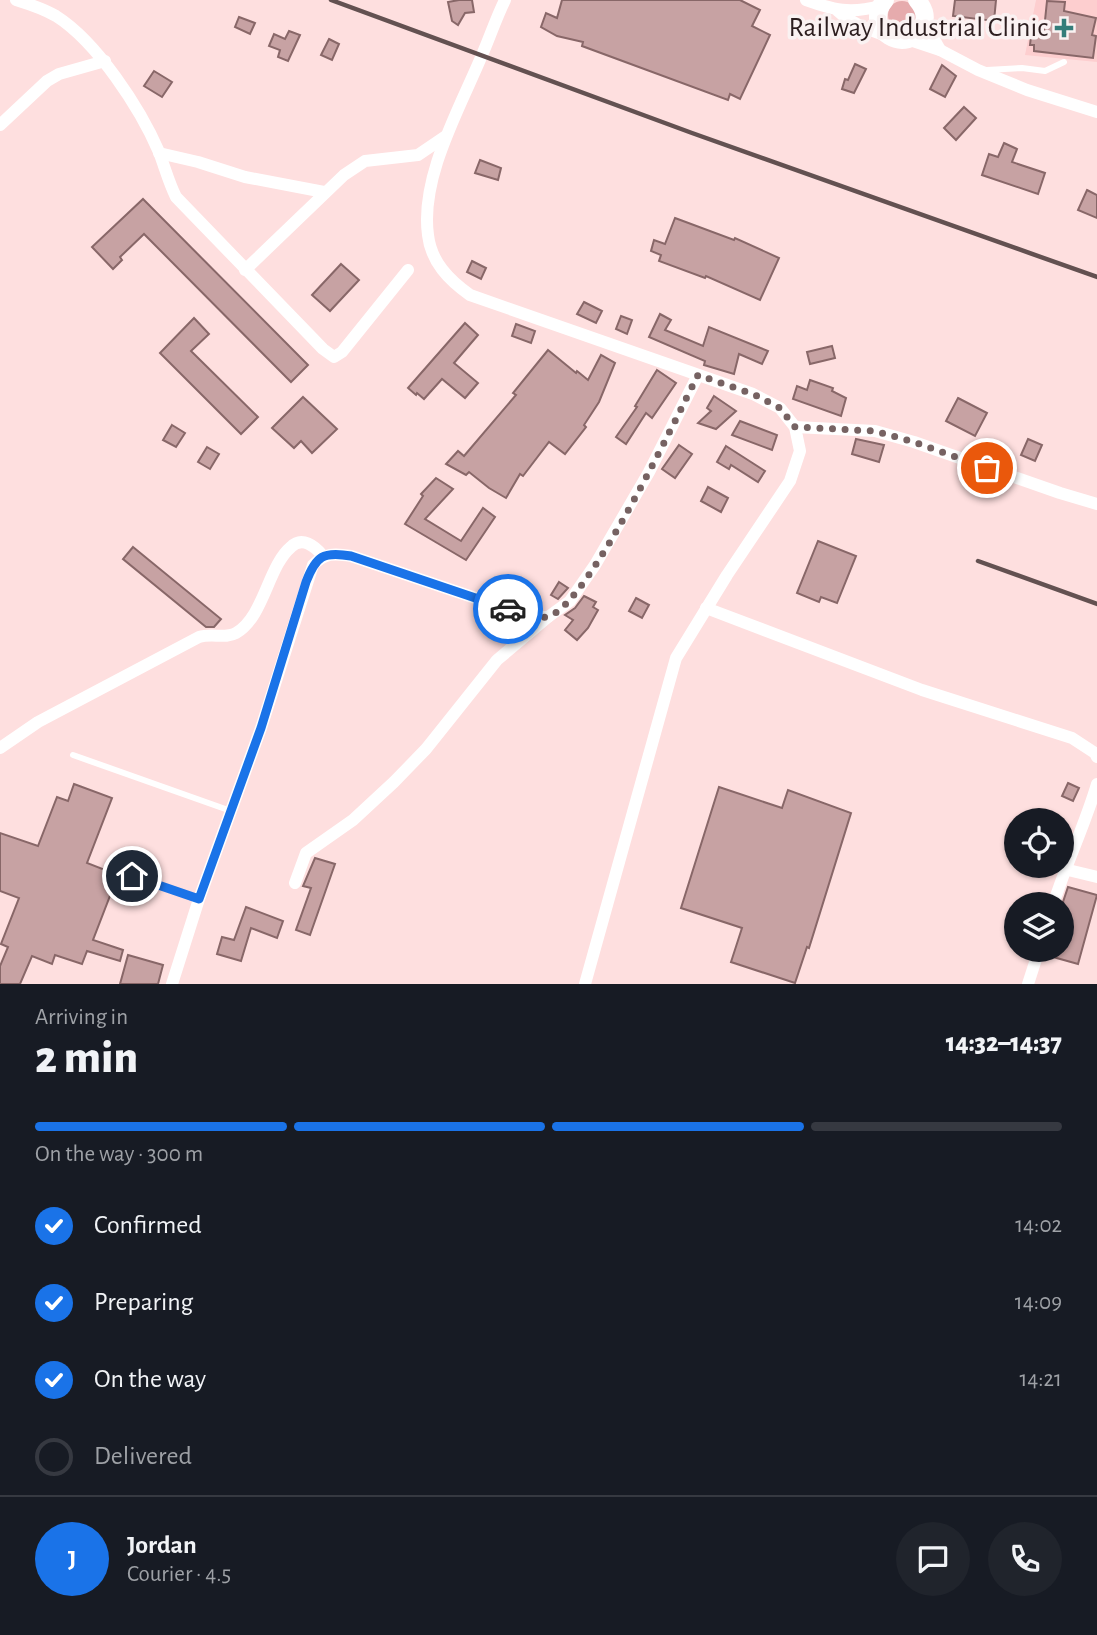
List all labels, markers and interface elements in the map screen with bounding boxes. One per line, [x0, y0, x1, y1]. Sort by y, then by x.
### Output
place label: Railway Industrial Clinic [789, 14, 1048, 42]
marker: Railway Industrial Clinic [1054, 18, 1074, 38]
pin [957, 438, 1017, 498]
icon: bag [968, 449, 1006, 487]
courier [473, 574, 543, 644]
icon: car [489, 590, 527, 628]
map controls [1004, 808, 1074, 962]
button: locate [1004, 808, 1074, 878]
pin [102, 846, 162, 906]
icon: home [113, 857, 151, 895]
button: layers [1004, 892, 1074, 962]
text: Arriving in [35, 1006, 128, 1029]
text: 14:32–14:37 [946, 1030, 1062, 1056]
text: 2 min [35, 1035, 138, 1081]
text: On the way · 300 m [35, 1143, 203, 1166]
icon: check [35, 1207, 73, 1245]
text: Confirmed [94, 1212, 202, 1238]
text: 14:02 [1015, 1214, 1062, 1237]
icon: check [35, 1284, 73, 1322]
text: Preparing [94, 1289, 193, 1315]
text: 14:09 [1015, 1291, 1062, 1314]
icon: check [35, 1361, 73, 1399]
text: On the way [94, 1366, 206, 1392]
text: 14:21 [1019, 1368, 1062, 1391]
text: Delivered [94, 1443, 192, 1469]
button: chat [896, 1522, 970, 1596]
button: phone [988, 1522, 1062, 1596]
text: Jordan [127, 1532, 197, 1558]
text: J [68, 1546, 76, 1572]
text: Courier · 4.5 [127, 1563, 231, 1586]

